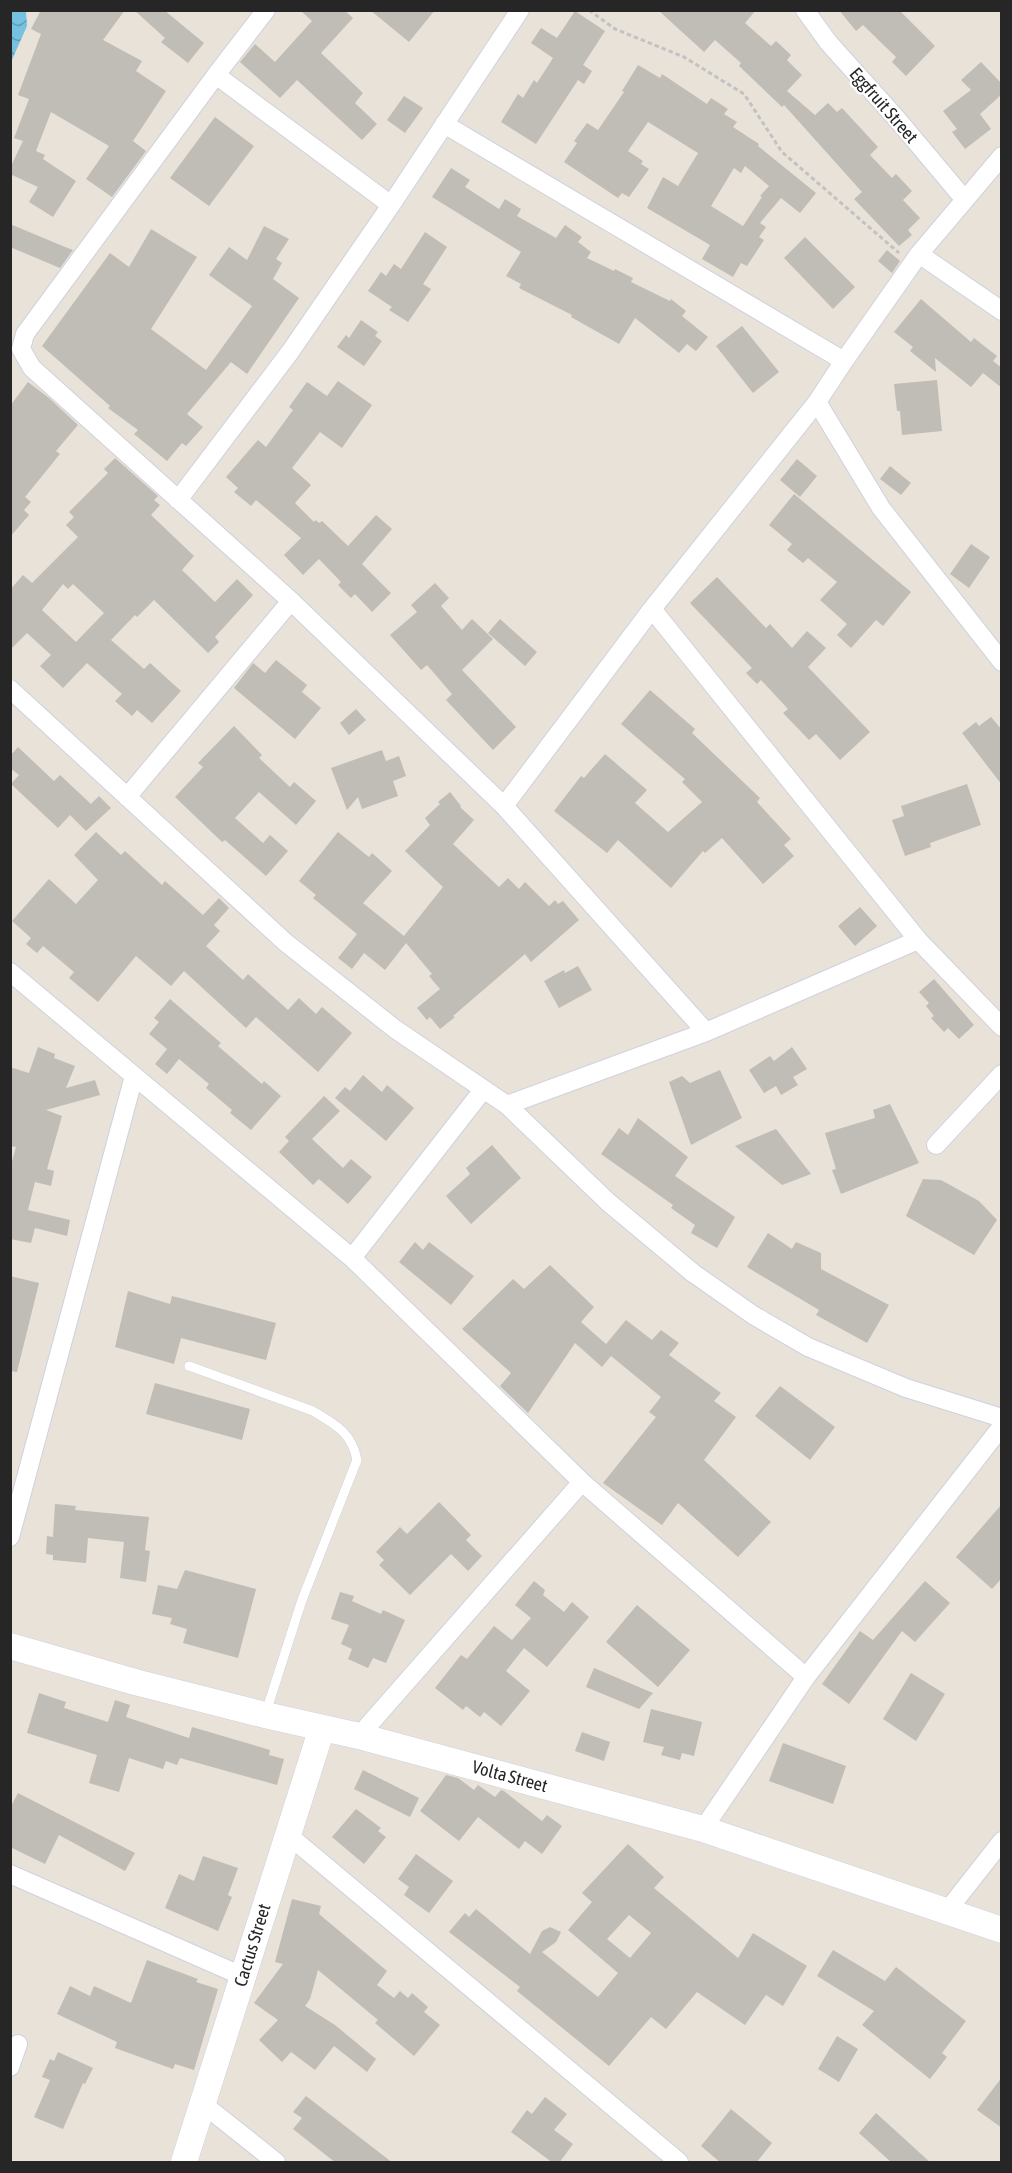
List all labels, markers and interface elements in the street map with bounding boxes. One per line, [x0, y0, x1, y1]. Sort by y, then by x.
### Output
street label: Eggfruit Street [846, 63, 922, 147]
street label: Volta Street [470, 1756, 550, 1796]
street label: Cactus Street [229, 1901, 275, 1989]

